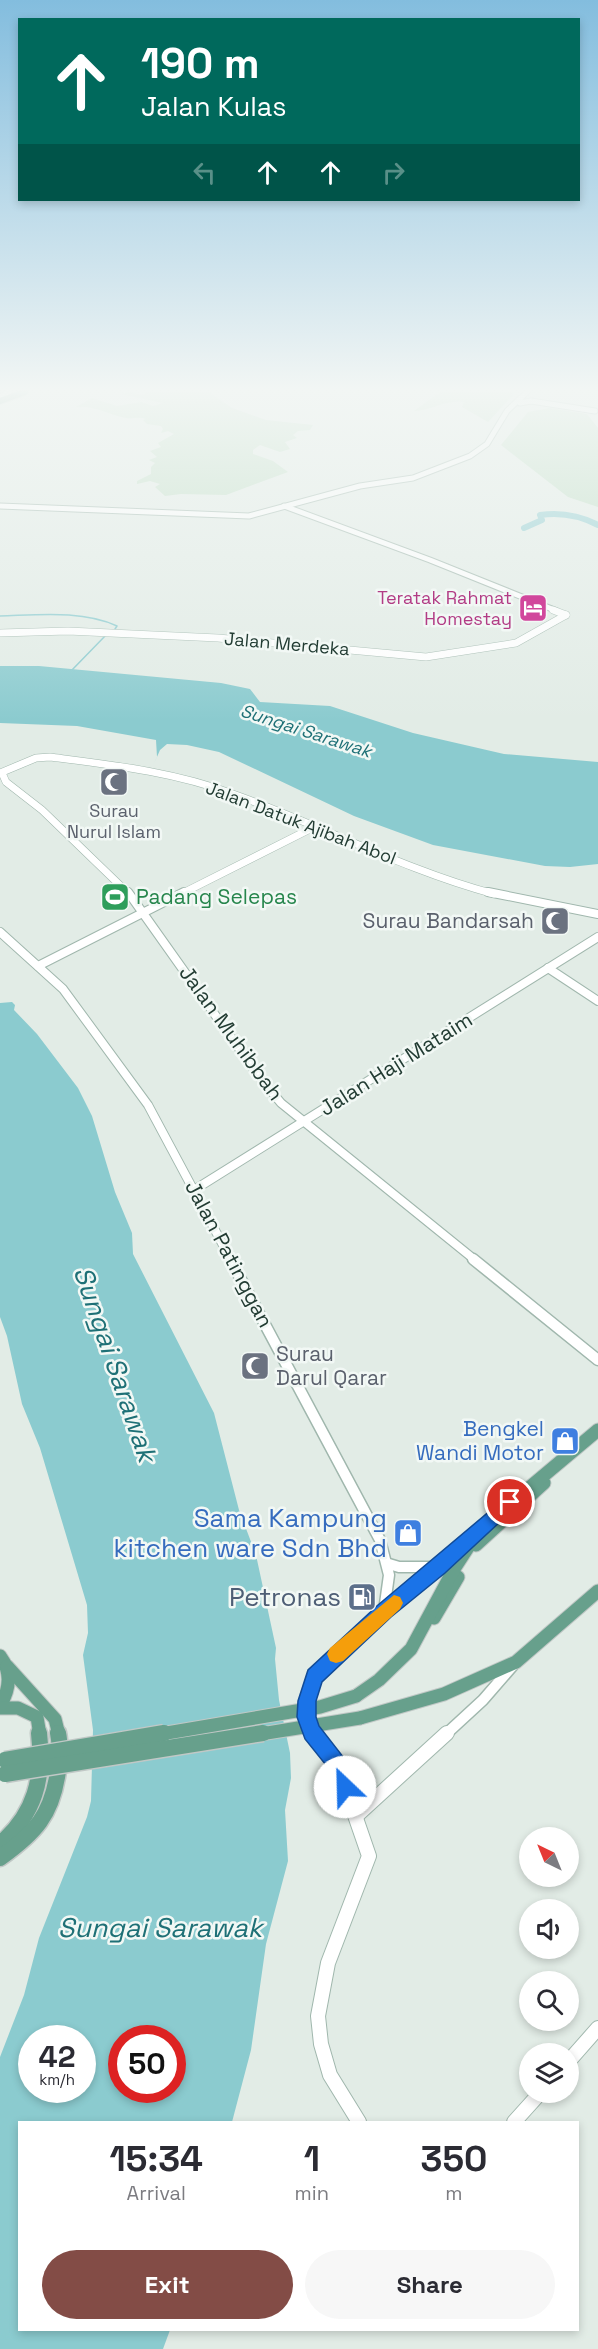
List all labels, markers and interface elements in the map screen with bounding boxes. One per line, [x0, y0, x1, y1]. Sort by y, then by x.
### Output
text: 190 m [141, 37, 260, 90]
icon: ahead [42, 42, 120, 120]
text: Jalan Kulas [141, 89, 287, 124]
icon: left [188, 156, 221, 189]
icon: ahead [251, 156, 284, 189]
icon: ahead [314, 156, 347, 189]
icon: right [377, 156, 410, 189]
place label: Teratak Rahmat Homestay [377, 586, 512, 630]
hotel icon: Teratak Rahmat Homestay [517, 592, 549, 624]
street label: Jalan Merdeka [223, 627, 351, 660]
water label: Sungai Sarawak [238, 699, 377, 763]
mosque icon: Surau Nurul Islam [98, 766, 130, 798]
street label: Jalan Datuk Ajibah Abol [203, 776, 400, 869]
place label: Surau Nurul Islam [67, 799, 161, 843]
sports icon: Padang Selepas [99, 881, 131, 913]
place label: Padang Selepas [136, 883, 297, 910]
mosque icon: Surau Bandarsah [539, 905, 571, 937]
place label: Surau Bandarsah [363, 907, 534, 934]
street label: Jalan Muhibbah [173, 960, 290, 1106]
street label: Jalan Haji Mataim [314, 1006, 477, 1122]
street label: Jalan Patinggan [179, 1176, 280, 1332]
water label: Sungai Sarawak [66, 1261, 166, 1470]
place label: Surau Darul Qarar [276, 1340, 387, 1391]
mosque icon: Surau Darul Qarar [239, 1350, 271, 1382]
place label: Bengkel Wandi Motor [416, 1415, 544, 1466]
shop icon: Bengkel Wandi Motor [549, 1425, 581, 1457]
pin [484, 1476, 535, 1527]
icon: arrive [493, 1485, 526, 1518]
place label: Sama Kampung kitchen ware Sdn Bhd [114, 1501, 387, 1565]
shop icon: Sama Kampung kitchen ware Sdn Bhd [392, 1517, 424, 1549]
place label: Petronas [229, 1580, 341, 1614]
fuel station icon: Petronas [346, 1581, 378, 1613]
position arrow [313, 1755, 377, 1819]
north arrow [519, 1827, 579, 1887]
map controls [519, 1827, 579, 2103]
button: sound [519, 1899, 579, 1959]
water label: Sungai Sarawak [58, 1910, 266, 1945]
button: search [519, 1971, 579, 2031]
speed limit sign: 50 [108, 2025, 186, 2103]
text: 42 [39, 2037, 75, 2076]
button: layers [519, 2043, 579, 2103]
text: km/h [39, 2070, 75, 2089]
text: 15:34 [110, 2136, 203, 2182]
text: 1 [304, 2136, 320, 2182]
text: 350 [421, 2136, 487, 2182]
text: Arrival [127, 2180, 186, 2206]
text: min [295, 2180, 329, 2206]
text: m [445, 2180, 463, 2206]
button: Exit [42, 2250, 293, 2319]
button: Share [305, 2250, 555, 2319]

